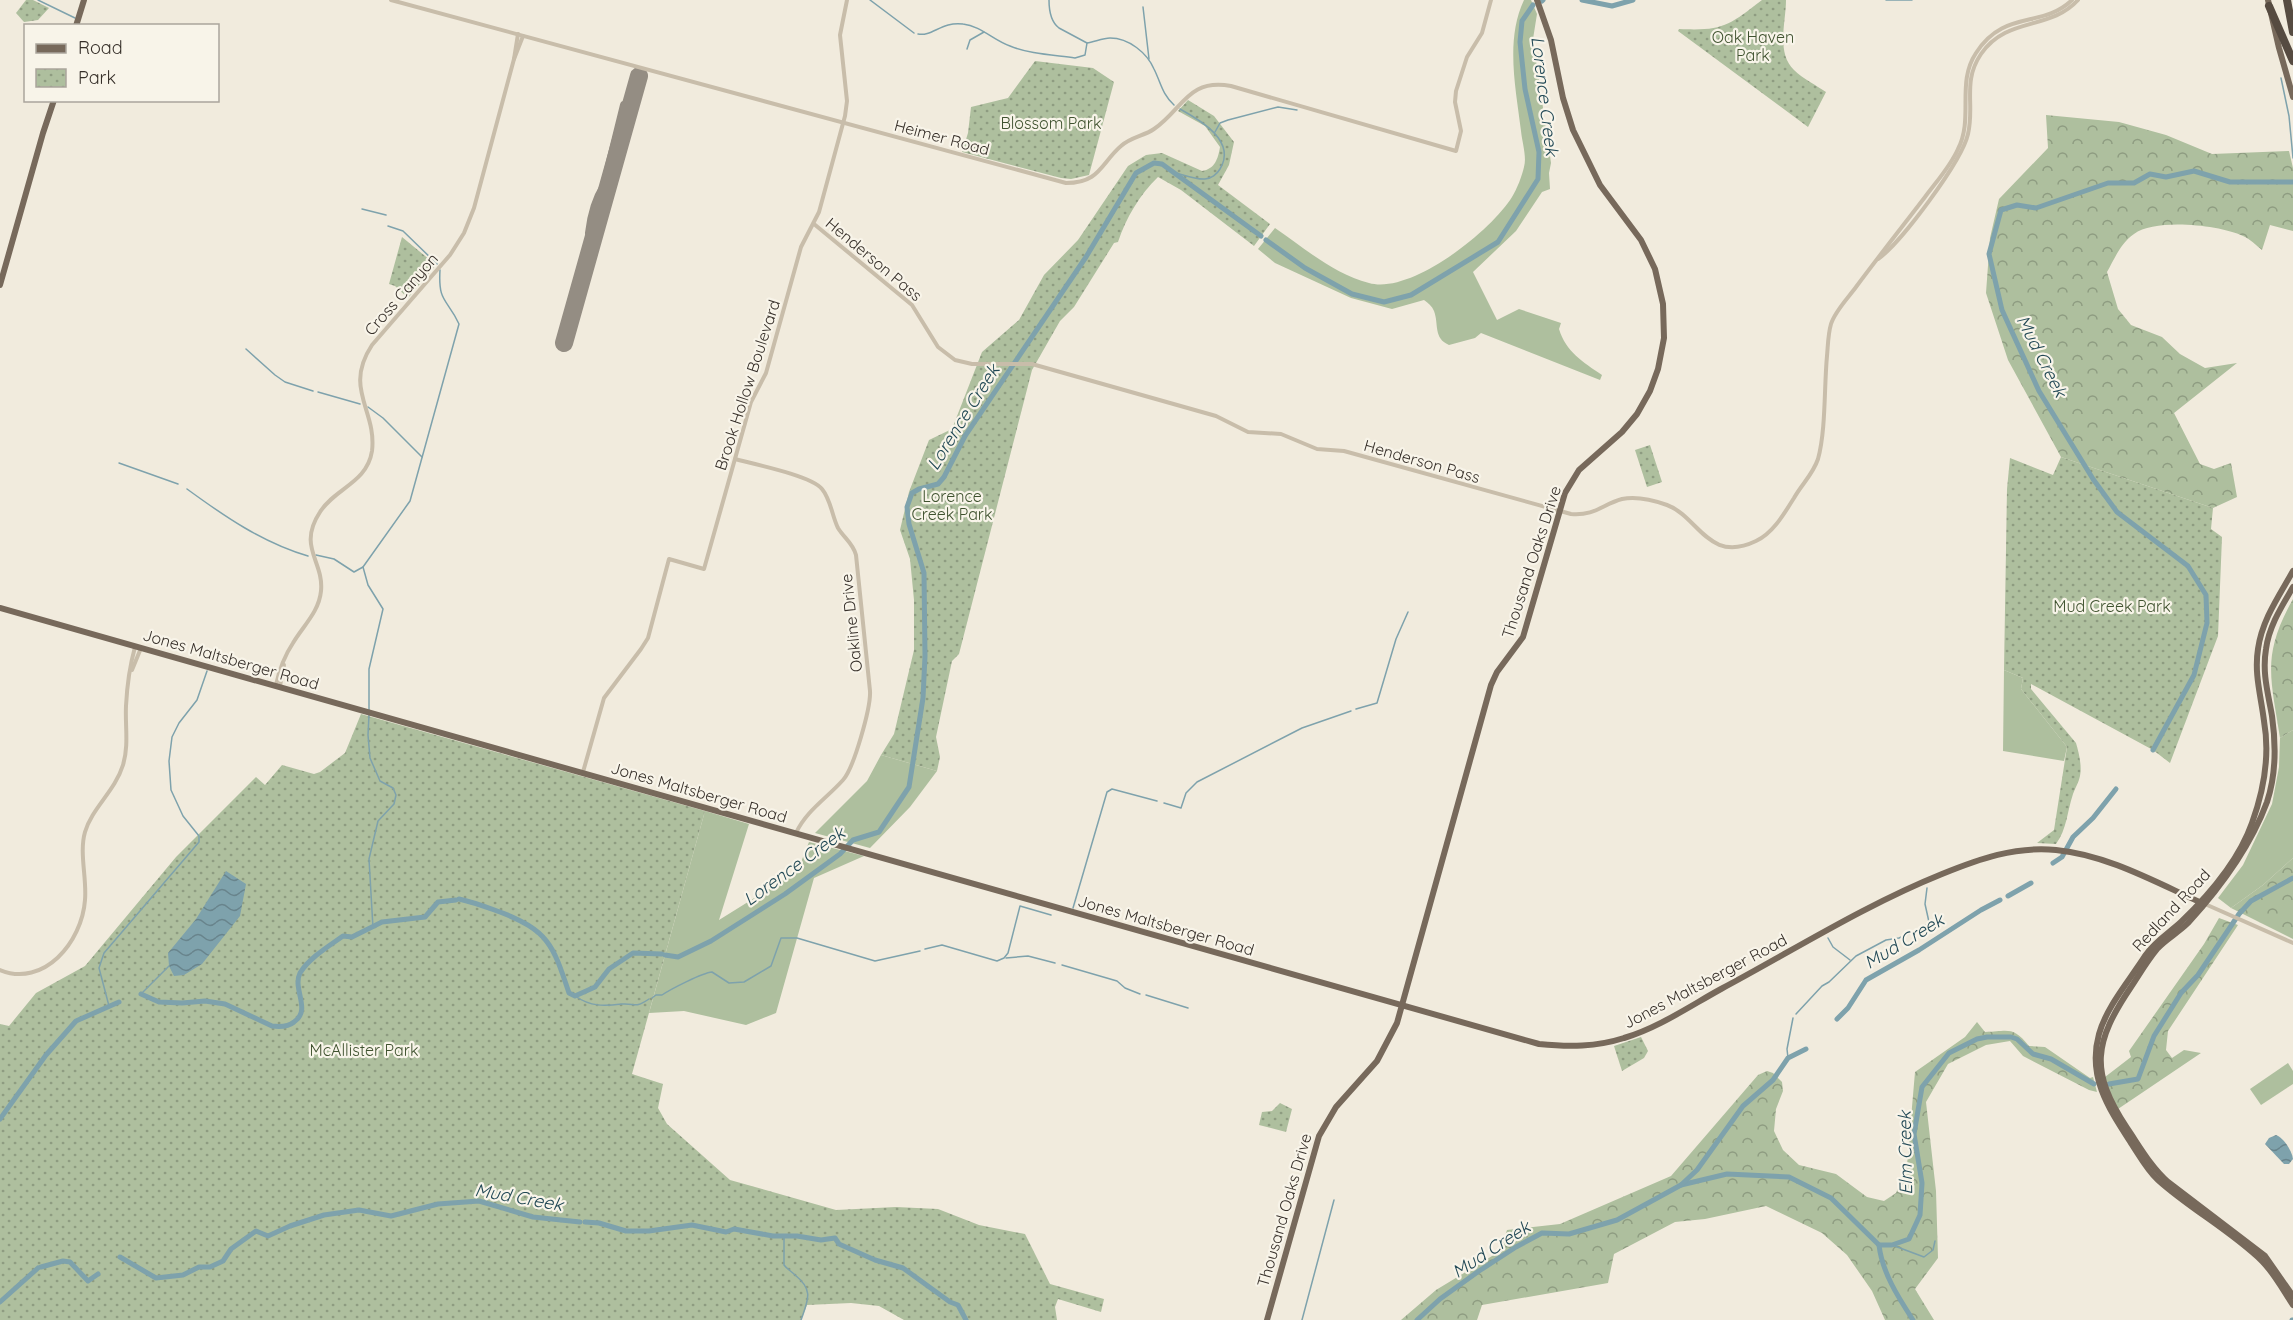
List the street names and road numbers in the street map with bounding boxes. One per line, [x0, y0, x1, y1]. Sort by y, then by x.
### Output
street label: Heimer Road [892, 115, 992, 159]
street label: Henderson Pass [822, 213, 926, 305]
street label: Cross Canyon [360, 249, 442, 339]
street label: Brook Hollow Boulevard [710, 297, 784, 473]
street label: Henderson Pass [1362, 435, 1482, 487]
street label: Thousand Oaks Drive [1497, 483, 1565, 641]
street label: Oakline Drive [836, 573, 866, 673]
street label: Jones Maltsberger Road [141, 624, 321, 694]
street label: Jones Maltsberger Road [609, 757, 789, 827]
street label: Redland Road [2128, 865, 2214, 955]
street label: Jones Maltsberger Road [1076, 890, 1256, 960]
street label: Jones Maltsberger Road [1620, 929, 1790, 1033]
street label: Thousand Oaks Drive [1252, 1131, 1316, 1289]

